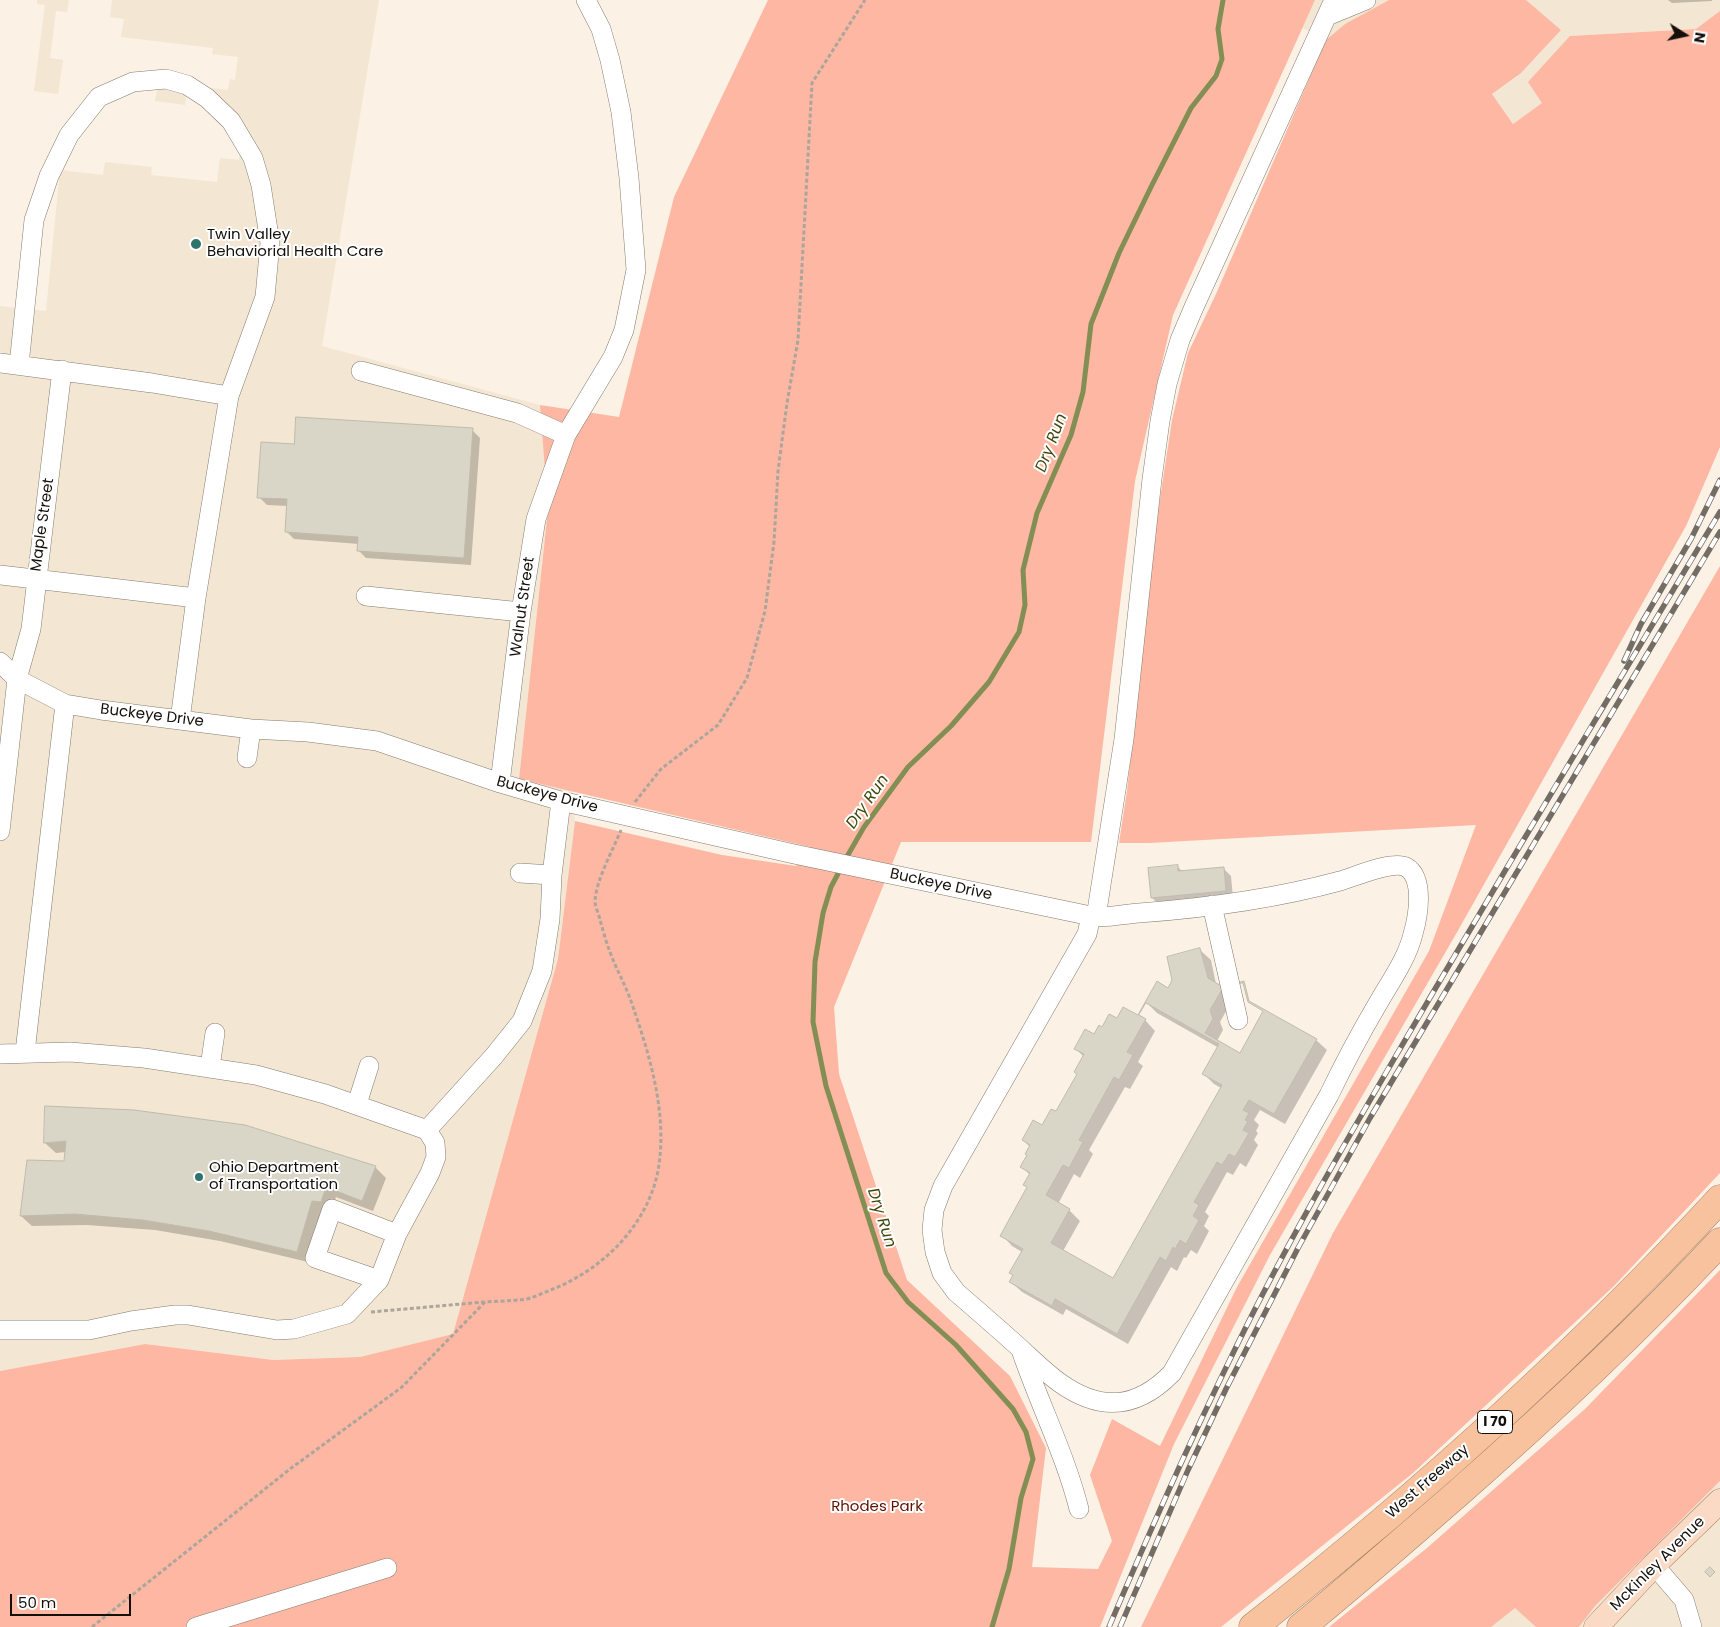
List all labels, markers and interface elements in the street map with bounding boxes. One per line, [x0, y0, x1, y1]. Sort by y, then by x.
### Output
north arrow [1660, 10, 1710, 60]
text: N [1689, 31, 1711, 45]
place label: Twin Valley Behaviorial Health Care [207, 226, 383, 261]
marker: Twin Valley Behaviorial Health Care [189, 237, 203, 251]
water label: Dry Run [1032, 411, 1072, 475]
street label: Maple Street [28, 477, 58, 573]
street label: Walnut Street [507, 556, 539, 658]
street label: Buckeye Drive [99, 701, 205, 731]
water label: Dry Run [843, 771, 893, 833]
street label: Buckeye Drive [494, 773, 600, 817]
street label: Buckeye Drive [888, 865, 994, 905]
place label: Ohio Department of Transportation [209, 1159, 339, 1194]
marker: Ohio Department of Transportation [193, 1171, 205, 1183]
water label: Dry Run [862, 1186, 900, 1250]
road number: I 70 [1478, 1410, 1512, 1434]
street label: West Freeway [1383, 1441, 1473, 1523]
park label: Rhodes Park [831, 1498, 923, 1516]
street label: McKinley Avenue [1607, 1513, 1709, 1615]
scale bar [12, 1584, 134, 1616]
text: 50 m [18, 1592, 56, 1613]

